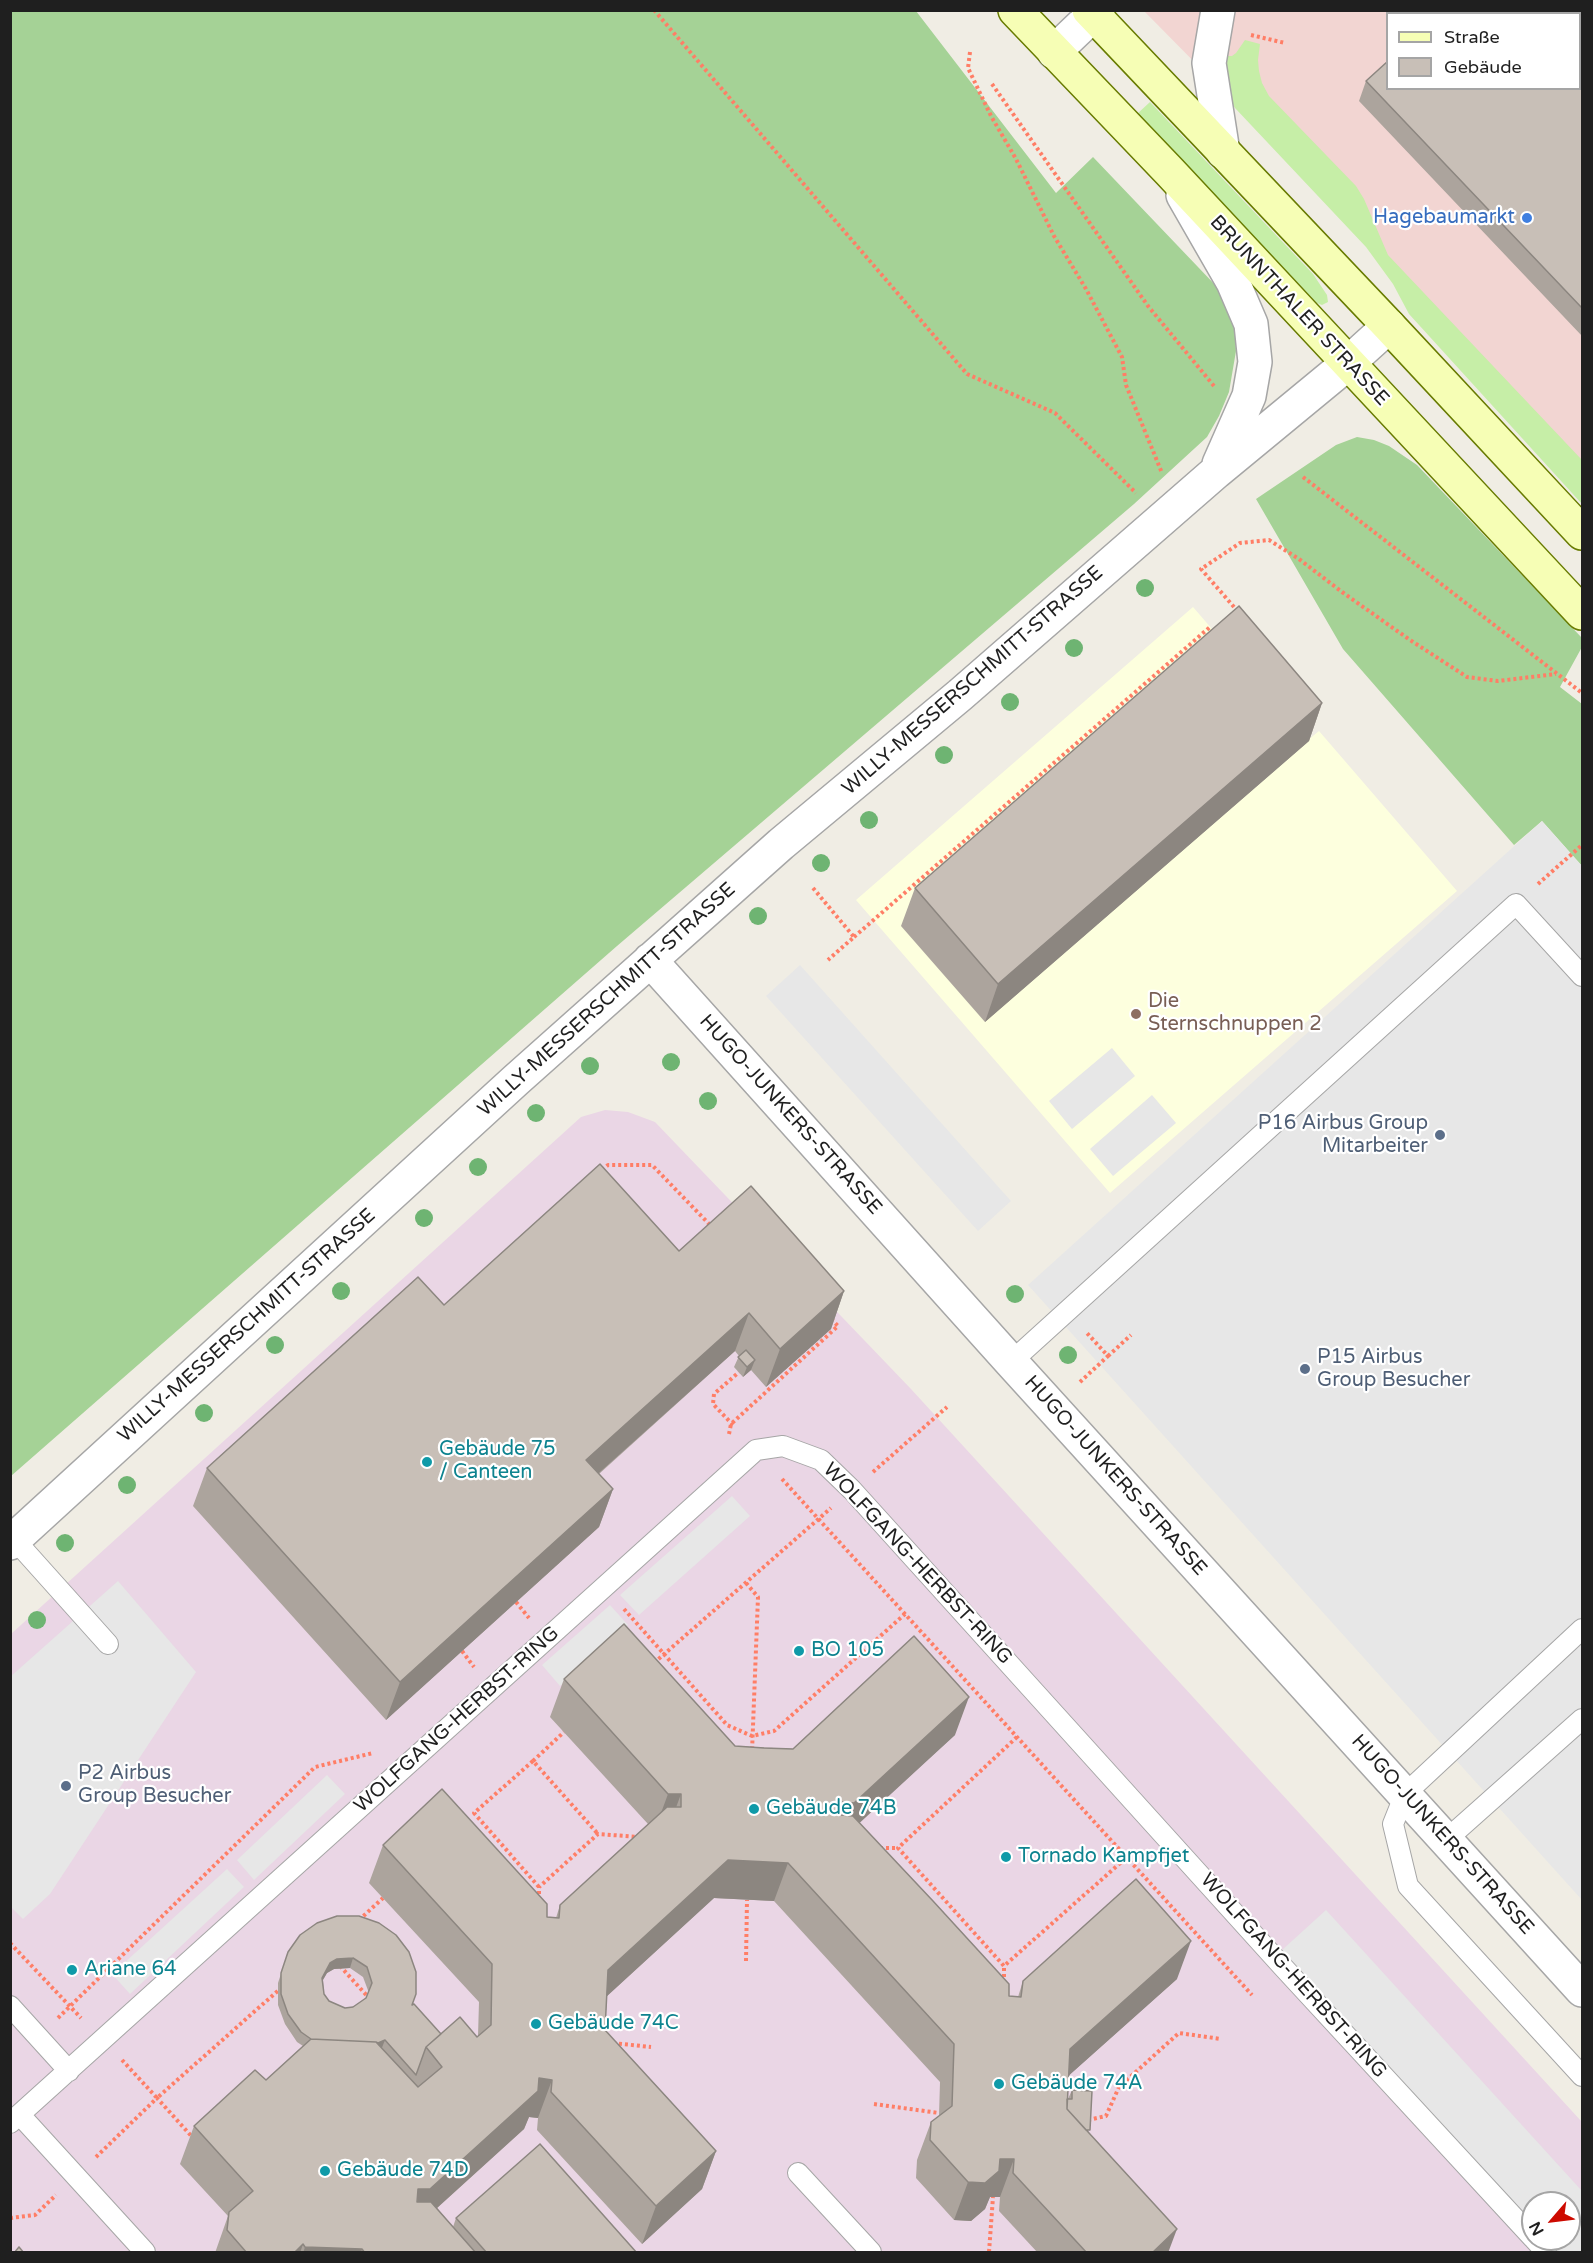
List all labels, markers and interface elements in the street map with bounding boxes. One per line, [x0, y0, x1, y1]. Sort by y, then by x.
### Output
legend [1386, 12, 1581, 90]
text: Straße [1444, 26, 1500, 48]
text: Gebäude [1444, 56, 1522, 78]
place label: Hagebaumarkt [1373, 206, 1515, 230]
street label: BRUNNTHALER STRASSE [1204, 211, 1394, 411]
marker: Hagebaumarkt [1520, 211, 1534, 225]
street label: WILLY-MESSERSCHMITT-STRASSE [838, 561, 1108, 801]
street label: WILLY-MESSERSCHMITT-STRASSE [473, 878, 741, 1122]
place label: Die Sternschnuppen 2 [1148, 990, 1322, 1037]
marker: Die Sternschnuppen 2 [1129, 1007, 1143, 1021]
street label: HUGO-JUNKERS-STRASSE [694, 1010, 886, 1220]
place label: P16 Airbus Group Mitarbeiter [1258, 1112, 1428, 1159]
marker: P16 Airbus Group Mitarbeiter [1433, 1128, 1447, 1142]
street label: WILLY-MESSERSCHMITT-STRASSE [113, 1204, 381, 1448]
place label: P15 Airbus Group Besucher [1317, 1346, 1470, 1393]
marker: P15 Airbus Group Besucher [1298, 1362, 1312, 1376]
street label: HUGO-JUNKERS-STRASSE [1019, 1371, 1211, 1581]
place label: Gebäude 75 / Canteen [439, 1438, 556, 1485]
marker: Gebäude 75 / Canteen [420, 1455, 434, 1469]
street label: WOLFGANG-HERBST-RING [817, 1458, 1017, 1670]
street label: WOLFGANG-HERBST-RING [350, 1622, 564, 1818]
place label: BO 105 [811, 1639, 884, 1663]
marker: BO 105 [792, 1644, 806, 1658]
street label: HUGO-JUNKERS-STRASSE [1346, 1730, 1538, 1940]
place label: P2 Airbus Group Besucher [78, 1762, 231, 1809]
marker: P2 Airbus Group Besucher [59, 1779, 73, 1793]
place label: Gebäude 74B [766, 1797, 897, 1821]
marker: Gebäude 74B [747, 1802, 761, 1816]
place label: Tornado Kampfjet [1018, 1845, 1189, 1869]
marker: Tornado Kampfjet [999, 1850, 1013, 1864]
street label: WOLFGANG-HERBST-RING [1195, 1869, 1391, 2083]
place label: Ariane 64 [84, 1958, 176, 1982]
marker: Ariane 64 [65, 1963, 79, 1977]
place label: Gebäude 74C [548, 2012, 679, 2036]
marker: Gebäude 74C [529, 2017, 543, 2031]
place label: Gebäude 74A [1011, 2072, 1143, 2096]
marker: Gebäude 74A [992, 2077, 1006, 2091]
place label: Gebäude 74D [337, 2159, 469, 2183]
marker: Gebäude 74D [318, 2164, 332, 2178]
north arrow [1521, 2191, 1581, 2251]
text: N [1525, 2218, 1549, 2239]

